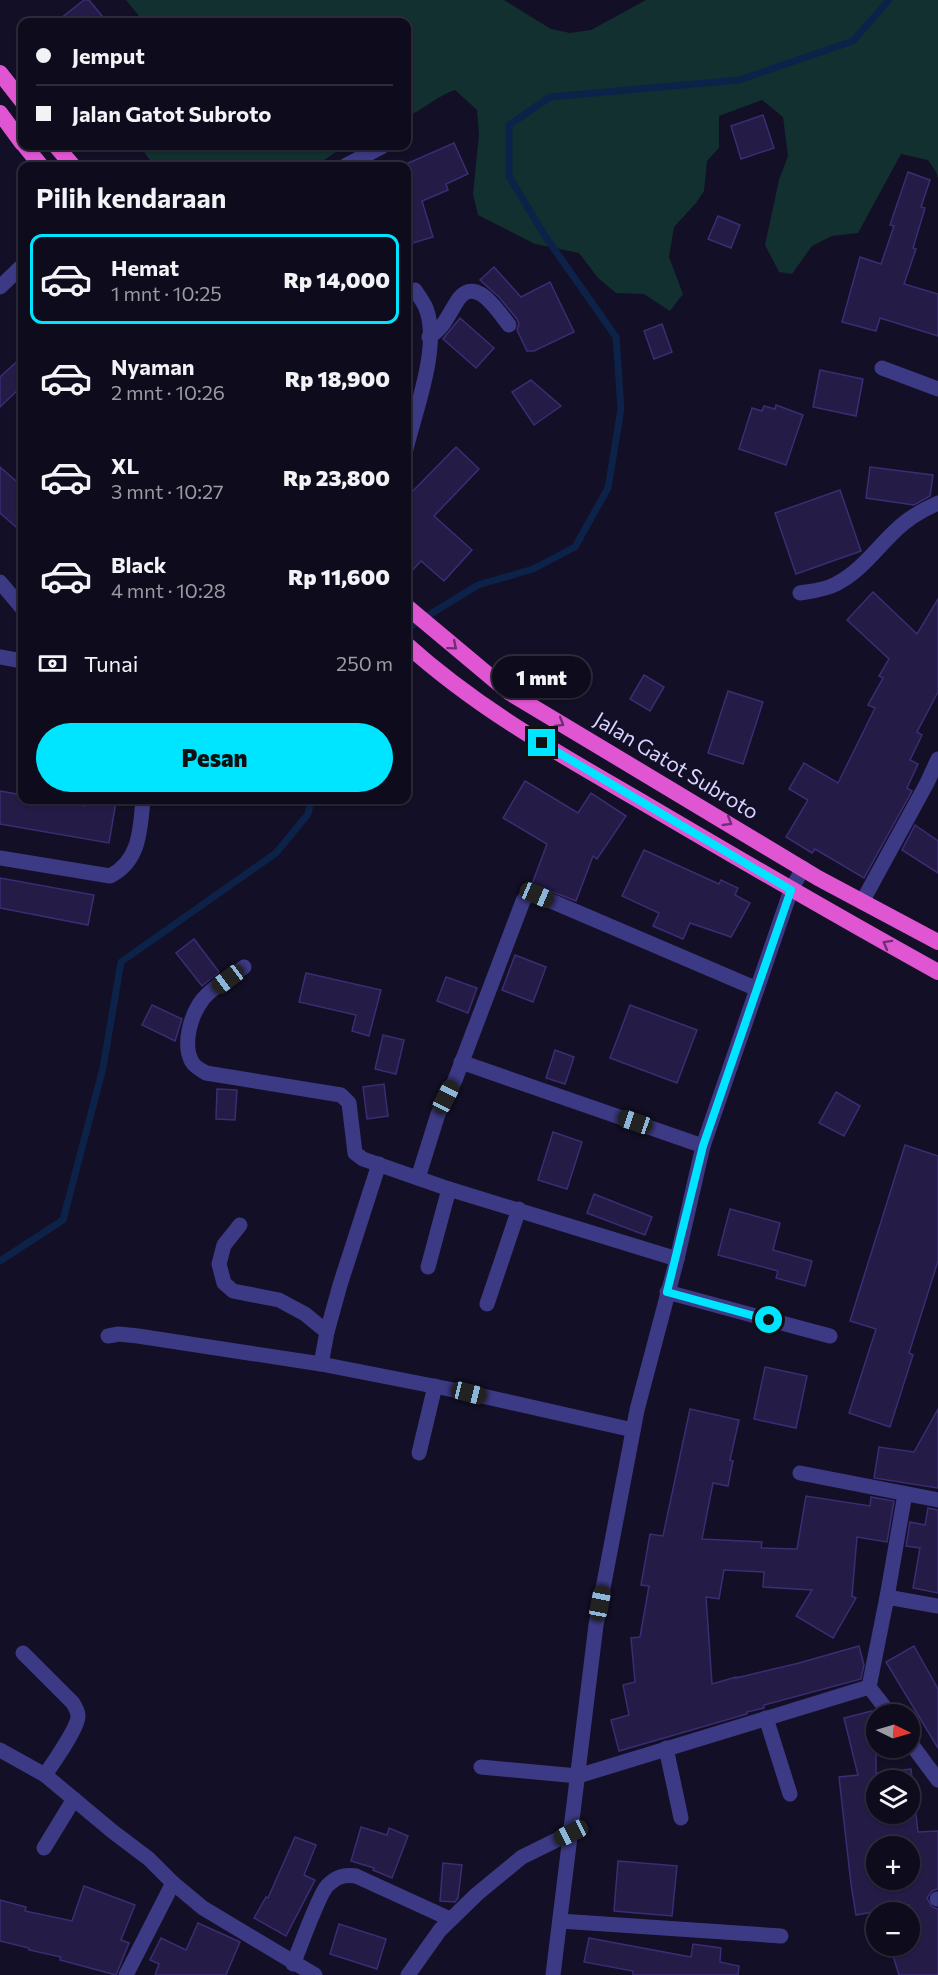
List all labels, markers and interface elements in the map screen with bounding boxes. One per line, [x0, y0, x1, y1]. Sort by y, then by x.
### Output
text: Jemput [72, 42, 145, 69]
text: Jalan Gatot Subroto [72, 100, 272, 127]
text: Pilih kendaraan [36, 181, 226, 214]
icon: car [39, 252, 93, 306]
text: Hemat [111, 254, 179, 281]
text: Rp 14,000 [284, 266, 390, 293]
text: 1 mnt · 10:25 [111, 281, 222, 305]
icon: car [39, 351, 93, 405]
text: Nyaman [111, 353, 194, 380]
text: Rp 18,900 [285, 365, 390, 392]
text: 2 mnt · 10:26 [111, 380, 225, 404]
icon: car [39, 450, 93, 504]
text: XL [111, 452, 139, 479]
text: Rp 23,800 [283, 464, 390, 491]
text: 3 mnt · 10:27 [111, 479, 224, 503]
icon: car [39, 549, 93, 603]
text: Black [111, 551, 166, 578]
text: Rp 11,600 [288, 563, 390, 590]
text: 4 mnt · 10:28 [111, 578, 226, 602]
one-way arrow [446, 638, 457, 649]
icon: cash [36, 647, 69, 680]
text: Tunai [84, 650, 138, 677]
text: 250 m [336, 651, 393, 675]
callout: 1 mnt [492, 656, 592, 698]
text: 1 mnt [516, 665, 567, 689]
street label: Jalan Gatot Subroto [590, 706, 763, 824]
one-way arrow [554, 716, 564, 728]
button: Pesan [36, 723, 393, 792]
route end [528, 729, 555, 756]
one-way arrow [722, 815, 732, 827]
car [517, 880, 557, 910]
one-way arrow [883, 940, 893, 951]
car [208, 961, 248, 997]
car [430, 1077, 462, 1117]
car [615, 1108, 655, 1136]
route start [755, 1306, 782, 1333]
car [449, 1380, 489, 1406]
car [588, 1584, 612, 1622]
north arrow [866, 1704, 920, 1758]
map controls [866, 1704, 920, 1956]
button: layers [866, 1770, 920, 1824]
car [551, 1817, 591, 1849]
button: + [866, 1836, 920, 1890]
button: − [866, 1902, 920, 1956]

